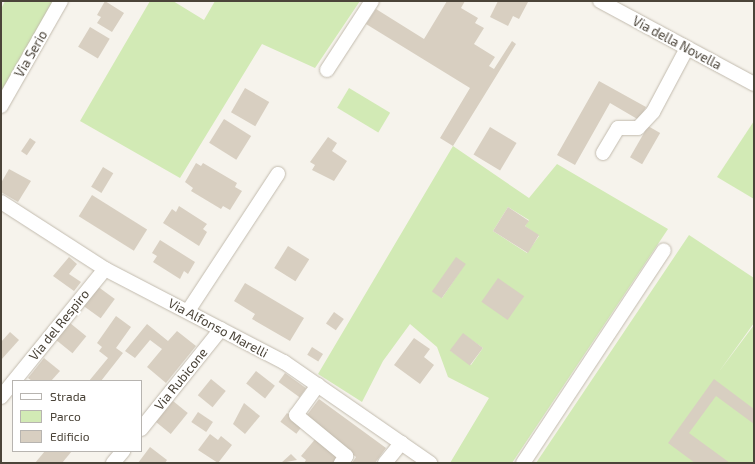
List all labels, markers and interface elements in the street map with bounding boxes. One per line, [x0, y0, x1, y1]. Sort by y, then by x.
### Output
street label: Via della Novella [630, 13, 724, 73]
street label: Via Serio [11, 28, 51, 80]
street label: Via del Respiro [26, 286, 92, 364]
street label: Via Alfonso Marelli [165, 295, 271, 361]
street label: Via Rubicone [151, 345, 211, 413]
legend [12, 380, 142, 452]
text: Strada [50, 389, 86, 403]
text: Parco [50, 409, 81, 423]
text: Edificio [50, 429, 90, 443]

